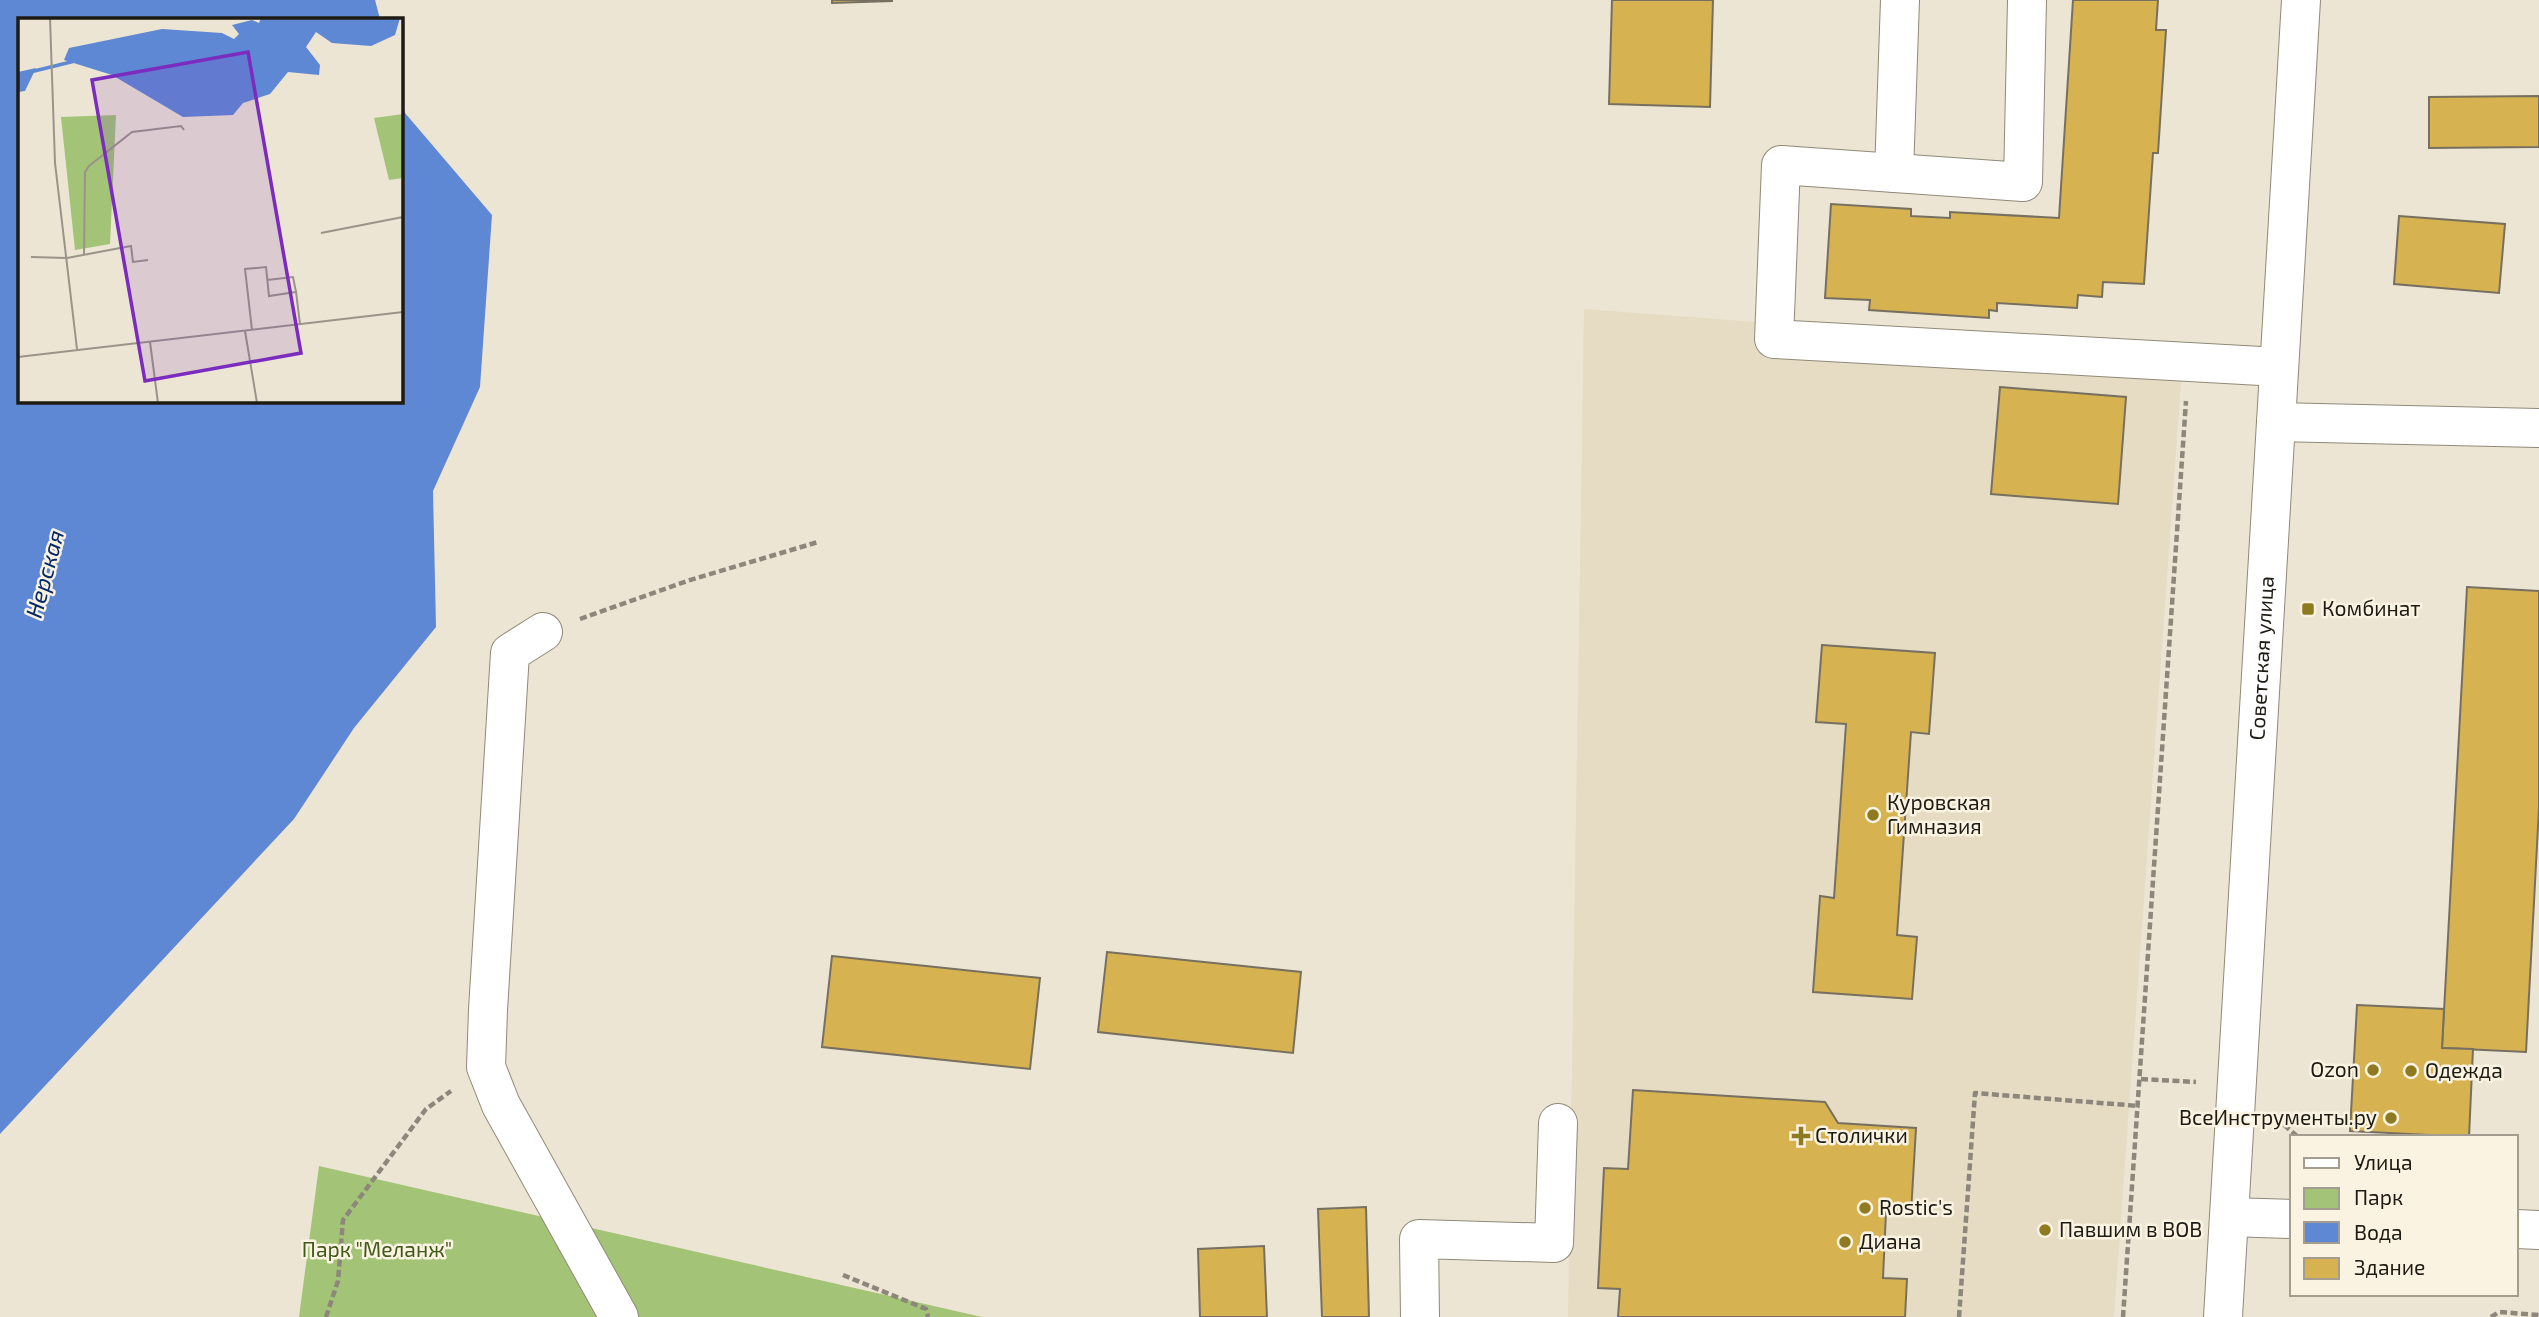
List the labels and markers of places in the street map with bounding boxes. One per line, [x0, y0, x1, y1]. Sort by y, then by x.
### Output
place label: Комбинат [2322, 595, 2421, 620]
marker: Комбинат [2300, 601, 2316, 617]
place label: Куровская Гимназия [1887, 789, 1991, 838]
marker: Куровская Гимназия [1865, 807, 1881, 823]
place label: Ozon [2310, 1056, 2359, 1081]
place label: Одежда [2425, 1057, 2503, 1082]
marker: Ozon [2365, 1062, 2381, 1078]
marker: Одежда [2403, 1063, 2419, 1079]
place label: ВсеИнструменты.ру [2179, 1104, 2377, 1130]
marker: ВсеИнструменты.ру [2383, 1110, 2399, 1126]
place label: Столички [1815, 1122, 1908, 1147]
marker: Столички [1793, 1128, 1809, 1144]
place label: Rostic's [1879, 1194, 1953, 1219]
marker: Rostic's [1857, 1200, 1873, 1216]
place label: Павшим в ВОВ [2059, 1216, 2202, 1241]
marker: Павшим в ВОВ [2037, 1222, 2053, 1238]
place label: Диана [1859, 1228, 1921, 1253]
marker: Диана [1837, 1234, 1853, 1250]

